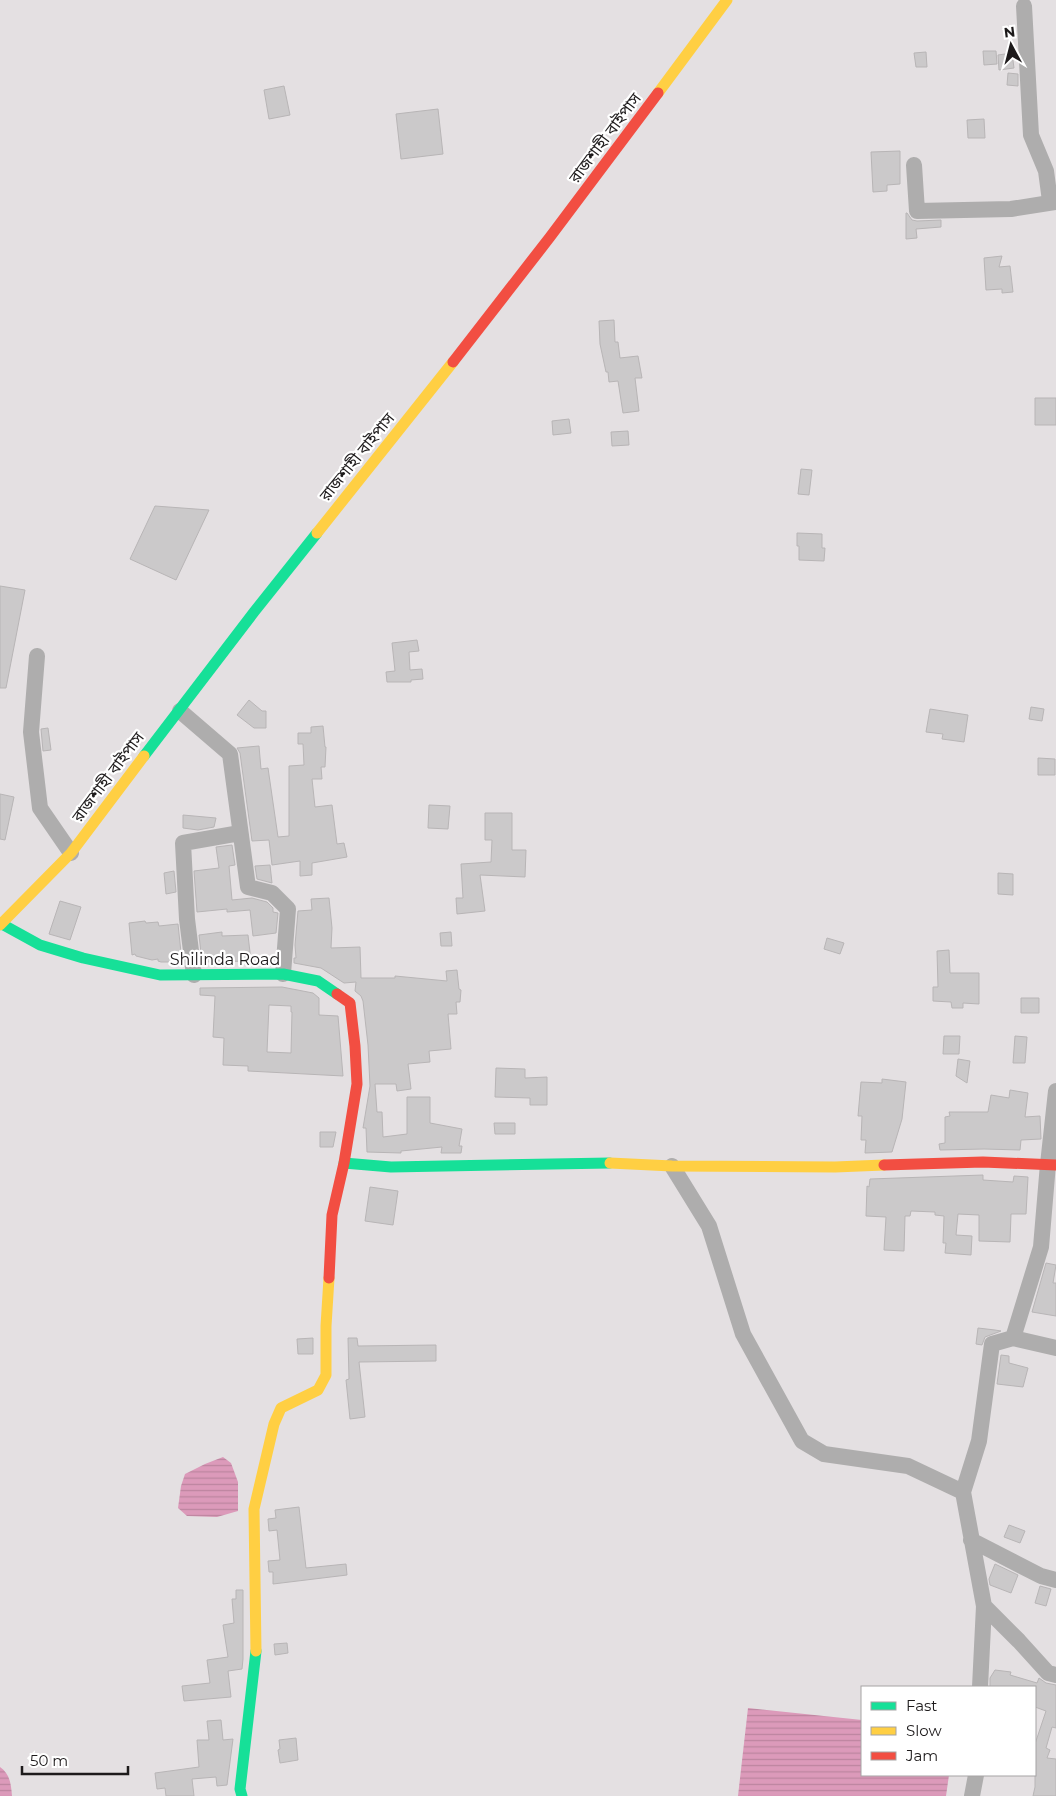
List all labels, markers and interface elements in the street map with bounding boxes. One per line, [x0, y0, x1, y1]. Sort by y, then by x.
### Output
north arrow [986, 20, 1036, 70]
text: N [1003, 22, 1016, 42]
street label: রাজশাহী বাইপাস [564, 88, 646, 188]
street label: রাজশাহী বাইপাস [315, 408, 399, 506]
street label: রাজশাহী বাইপাস [67, 727, 149, 827]
street label: Shilinda Road [170, 950, 280, 969]
legend [861, 1686, 1036, 1776]
text: Fast [906, 1696, 937, 1715]
text: Slow [906, 1721, 942, 1740]
scale bar [22, 1744, 129, 1776]
text: Jam [905, 1746, 938, 1765]
text: 50 m [30, 1751, 68, 1770]

